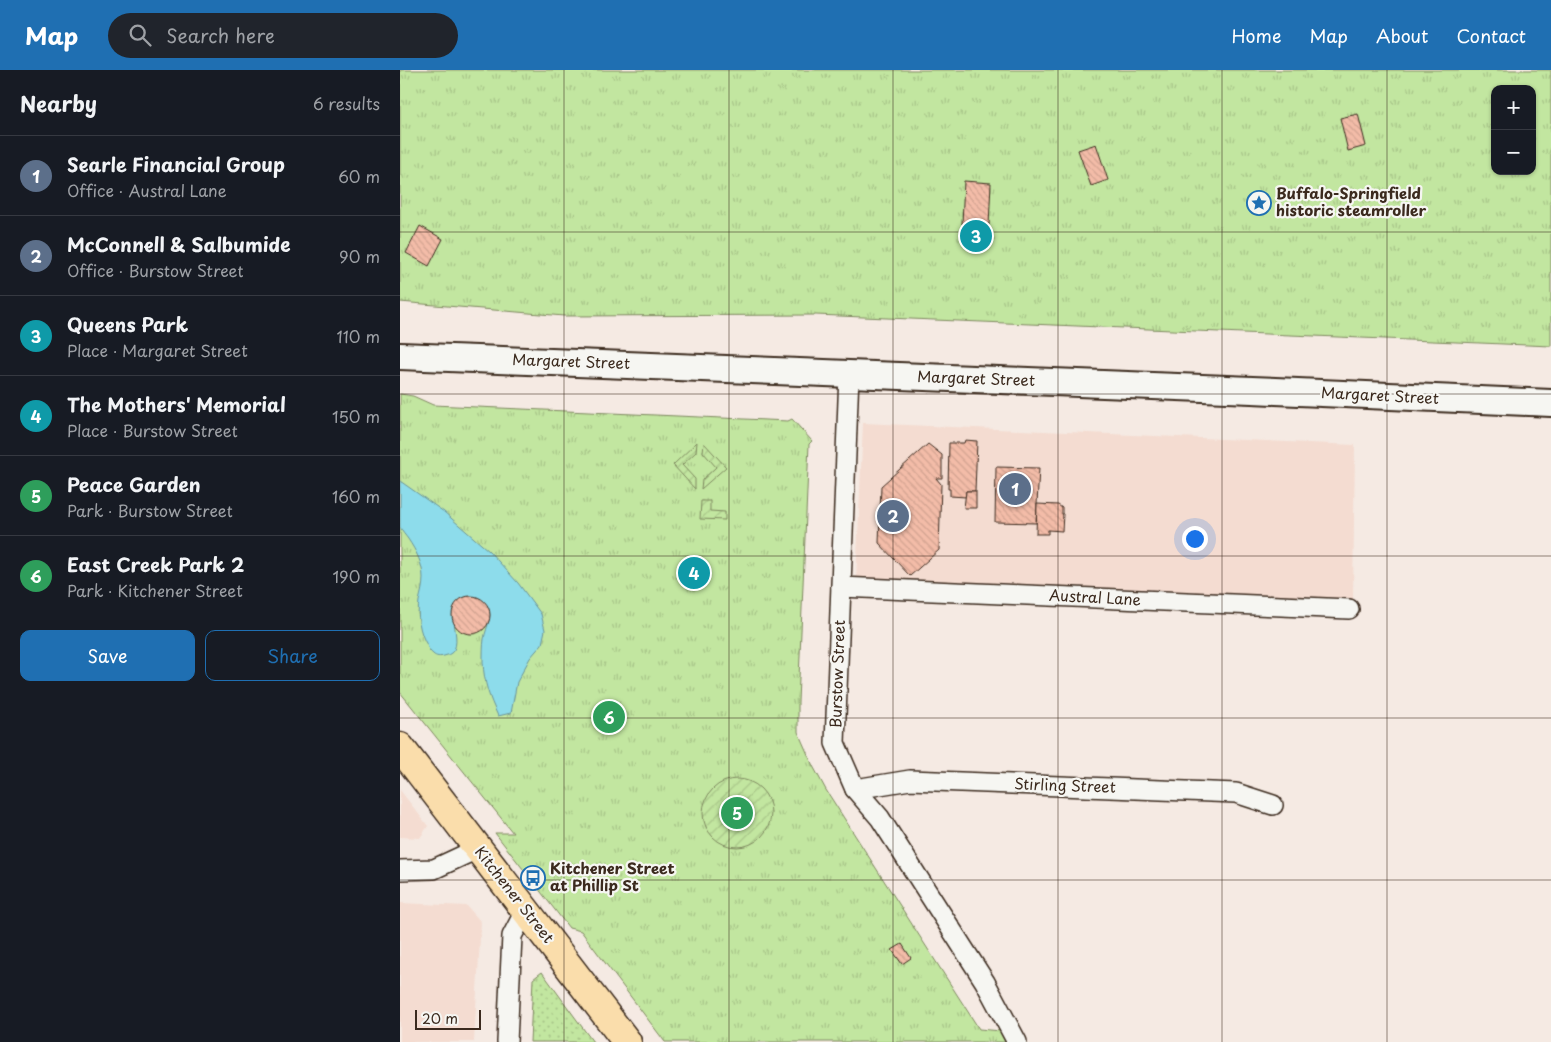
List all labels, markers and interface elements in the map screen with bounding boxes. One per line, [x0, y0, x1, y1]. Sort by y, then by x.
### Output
search box [108, 13, 458, 58]
text: Map [25, 17, 78, 53]
icon: search [126, 21, 154, 49]
text: Search here [166, 21, 275, 49]
text: Home [1231, 22, 1281, 49]
text: Map [1309, 22, 1348, 49]
text: About [1376, 22, 1428, 49]
text: Contact [1456, 22, 1526, 49]
map controls [1491, 85, 1536, 175]
button: + [1491, 85, 1536, 130]
text: Nearby [20, 87, 97, 119]
text: 6 results [313, 91, 380, 115]
button: − [1491, 130, 1536, 175]
text: Searle Financial Group [67, 150, 285, 178]
text: 1 [32, 164, 40, 188]
text: 60 m [338, 164, 380, 188]
text: Office · Austral Lane [67, 178, 227, 202]
place label: Buffalo-Springfield historic steamroller [1276, 181, 1426, 221]
place icon: Buffalo-Springfield historic steamroller [1246, 190, 1272, 216]
pin: 3 [960, 217, 992, 255]
text: McConnell & Salbumide [67, 230, 291, 258]
text: 2 [30, 244, 42, 268]
text: 90 m [339, 244, 380, 268]
text: Office · Burstow Street [67, 258, 244, 282]
text: Queens Park [67, 310, 188, 338]
text: 3 [31, 324, 41, 348]
text: 110 m [337, 324, 380, 348]
text: Place · Margaret Street [67, 338, 248, 362]
street label: Margaret Street [512, 347, 630, 374]
street label: Margaret Street [917, 364, 1035, 391]
street label: Margaret Street [1321, 380, 1440, 409]
text: The Mothers' Memorial [67, 390, 286, 418]
text: 4 [31, 404, 41, 428]
text: 150 m [332, 404, 380, 428]
text: Place · Burstow Street [67, 418, 238, 442]
text: Peace Garden [67, 470, 201, 498]
pin: 1 [999, 470, 1031, 508]
text: 5 [31, 484, 41, 508]
text: 160 m [332, 484, 380, 508]
pin: 2 [877, 497, 909, 535]
text: Park · Burstow Street [67, 498, 233, 522]
your location [1182, 526, 1208, 552]
text: East Creek Park 2 [67, 550, 244, 578]
pin: 4 [678, 554, 710, 592]
text: 6 [30, 564, 42, 588]
text: 190 m [332, 564, 380, 588]
text: Park · Kitchener Street [67, 578, 243, 602]
street label: Austral Lane [1048, 583, 1142, 610]
street label: Burstow Street [823, 619, 850, 728]
button: Save [20, 630, 195, 681]
button: Share [205, 630, 380, 681]
pin: 6 [593, 698, 625, 736]
street label: Stirling Street [1014, 771, 1116, 798]
pin: 5 [721, 794, 753, 832]
street label: Kitchener Street [470, 841, 560, 947]
place label: Kitchener Street at Phillip St [550, 856, 675, 896]
bus stop icon: Kitchener Street at Phillip St [520, 865, 546, 891]
scale bar [415, 1007, 481, 1030]
text: 20 m [422, 1008, 458, 1029]

